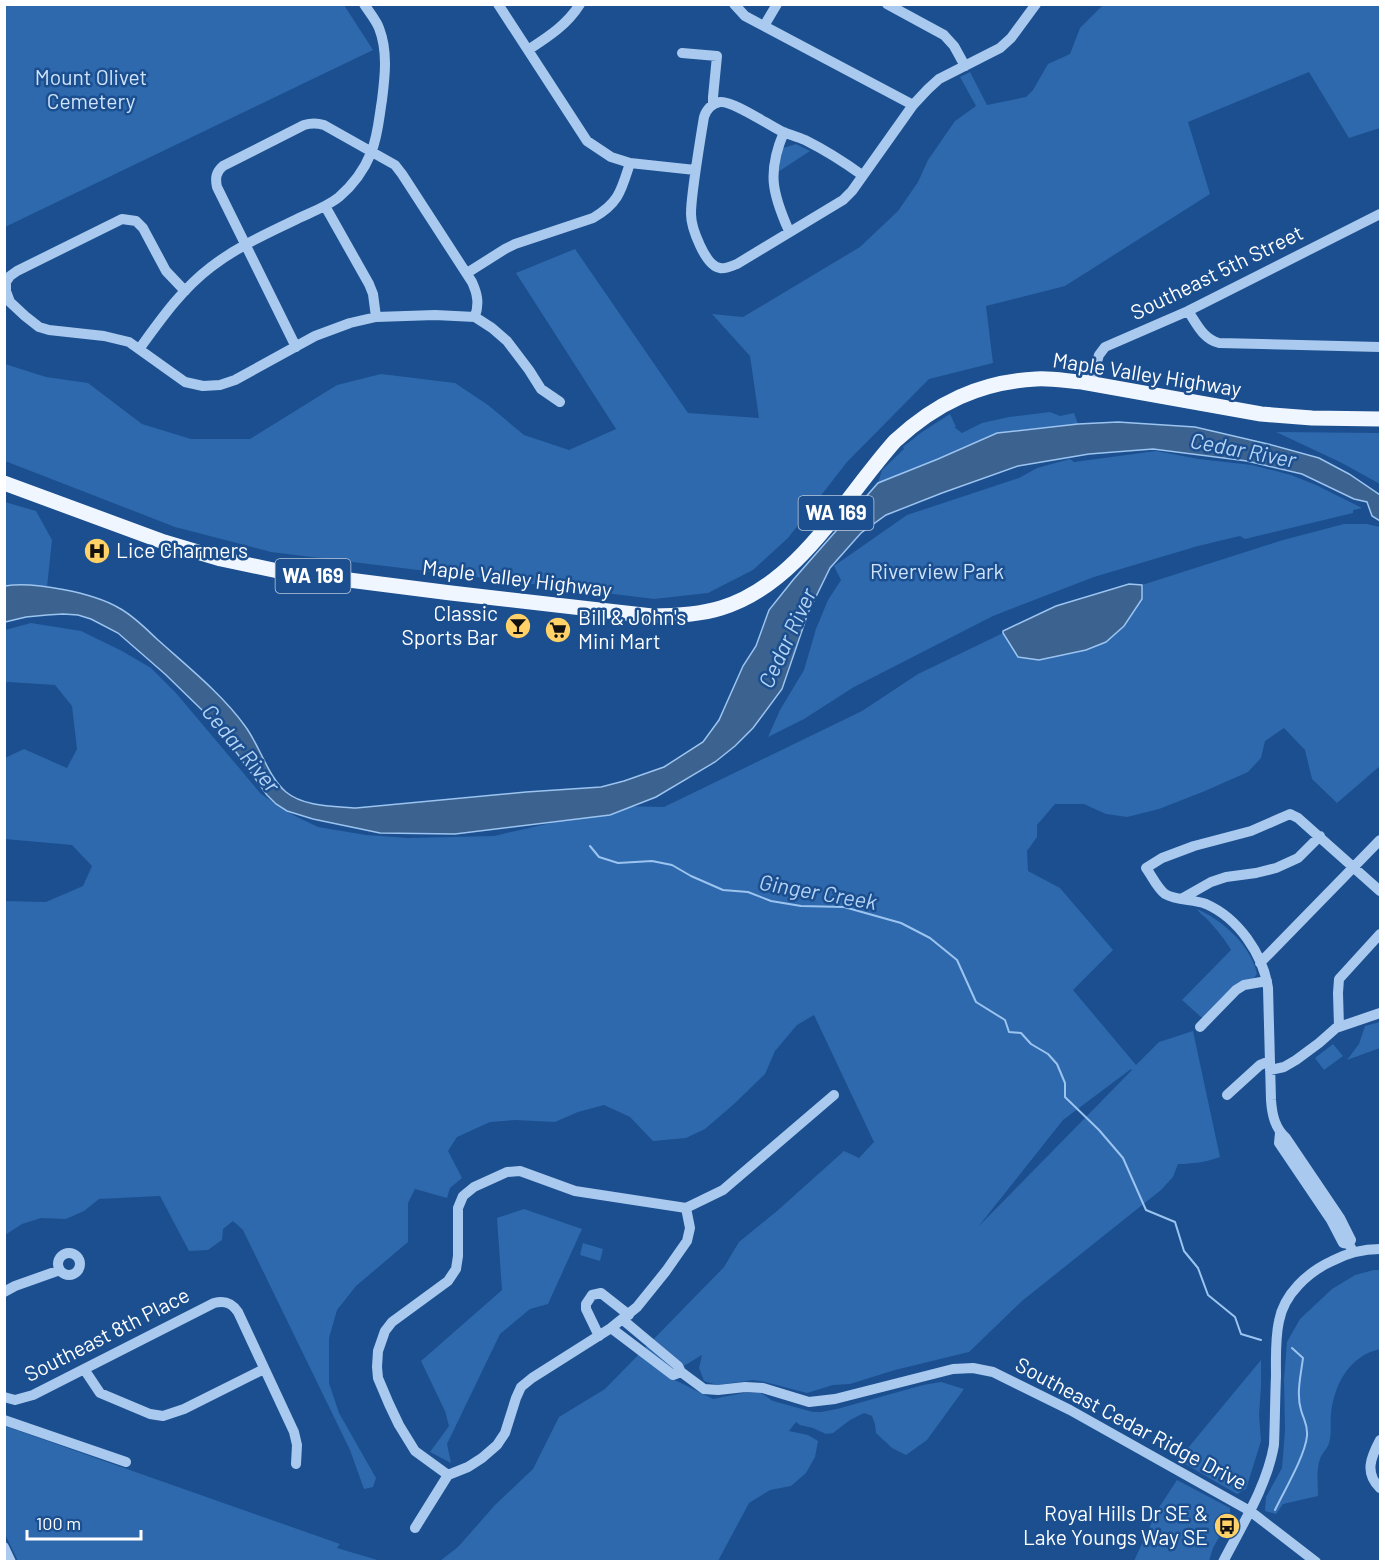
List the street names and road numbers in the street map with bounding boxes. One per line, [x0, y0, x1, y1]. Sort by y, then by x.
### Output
street label: Southeast 5th Street [1126, 219, 1307, 324]
street label: Maple Valley Highway [1051, 346, 1244, 401]
road number: WA 169 [798, 496, 874, 530]
street label: Maple Valley Highway [421, 553, 614, 602]
road number: WA 169 [276, 559, 350, 593]
street label: Southeast 8th Place [20, 1281, 193, 1386]
street label: Southeast Cedar Ridge Drive [1012, 1351, 1252, 1494]

